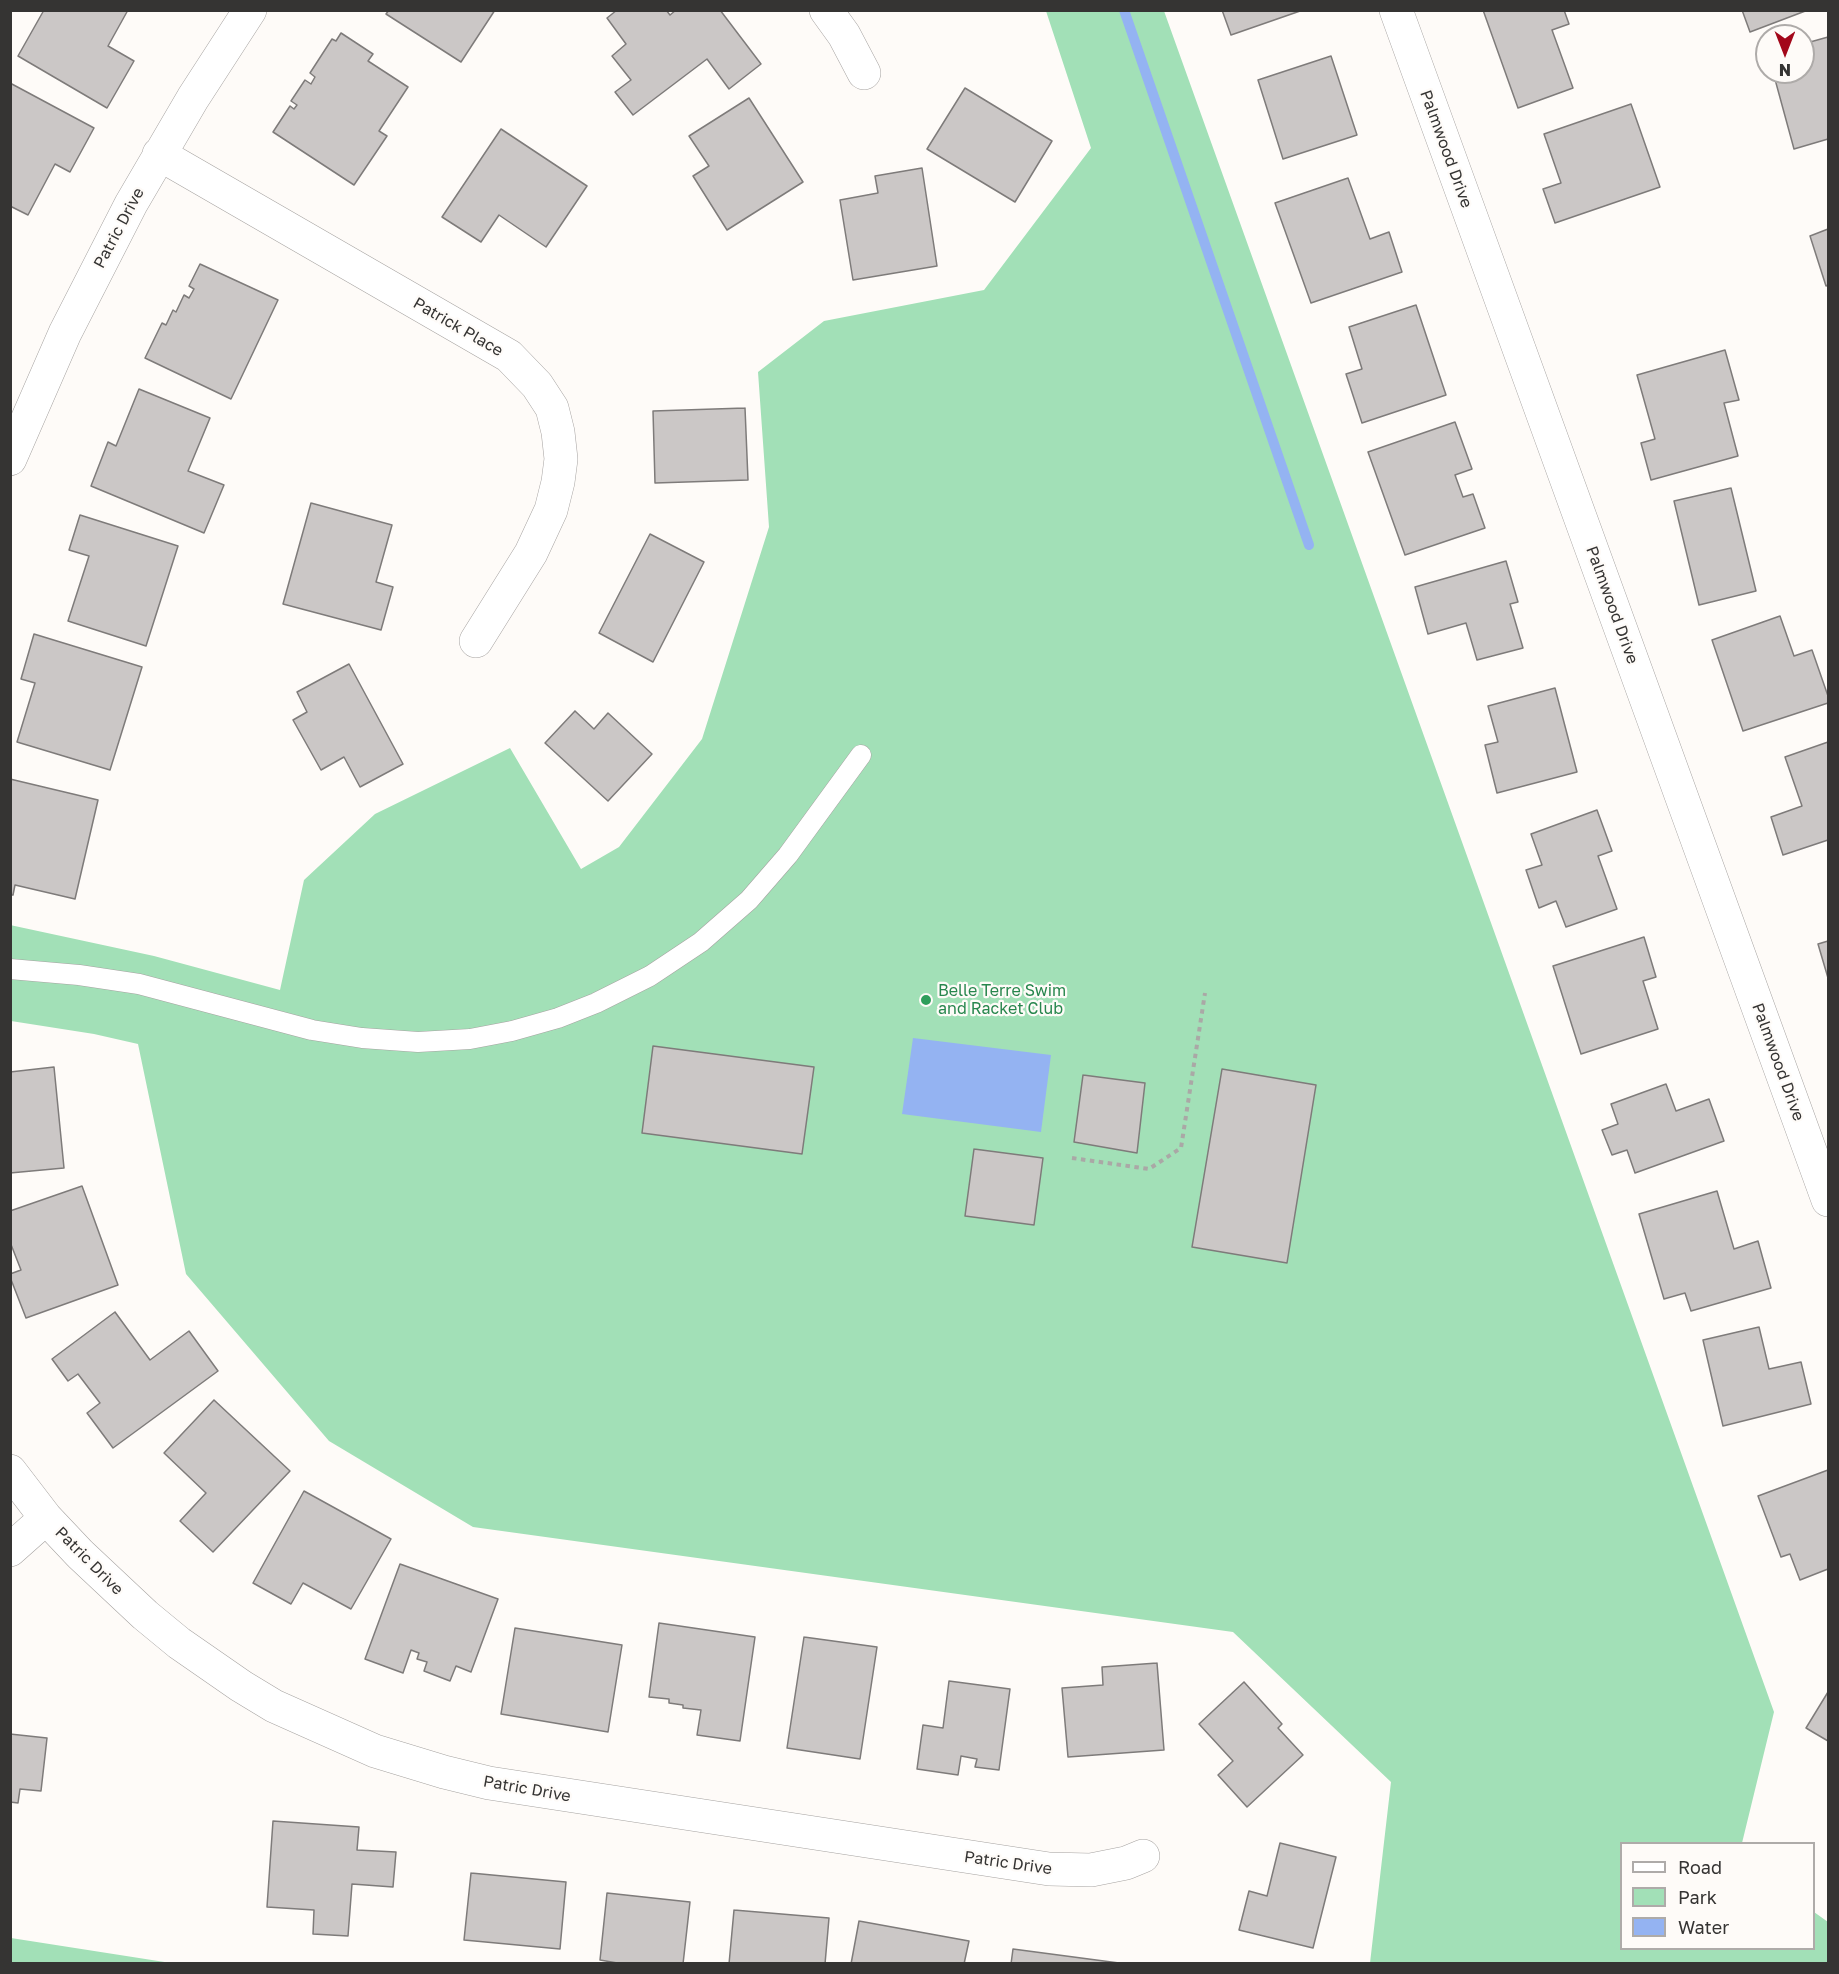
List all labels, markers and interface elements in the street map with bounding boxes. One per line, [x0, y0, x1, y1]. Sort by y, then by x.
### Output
north arrow [1755, 24, 1815, 84]
text: N [1779, 60, 1791, 80]
street label: Palmwood Drive [1416, 87, 1476, 211]
street label: Patric Drive [90, 184, 148, 272]
street label: Patrick Place [410, 294, 506, 360]
street label: Palmwood Drive [1582, 543, 1642, 667]
place label: Belle Terre Swim and Racket Club [938, 981, 1066, 1019]
marker: Belle Terre Swim and Racket Club [919, 993, 933, 1007]
street label: Palmwood Drive [1748, 1000, 1808, 1124]
street label: Patric Drive [51, 1523, 127, 1599]
street label: Patric Drive [482, 1772, 572, 1806]
legend [1620, 1842, 1815, 1950]
street label: Patric Drive [963, 1847, 1053, 1879]
text: Road [1678, 1856, 1722, 1878]
text: Park [1678, 1886, 1717, 1908]
text: Water [1678, 1916, 1729, 1938]

